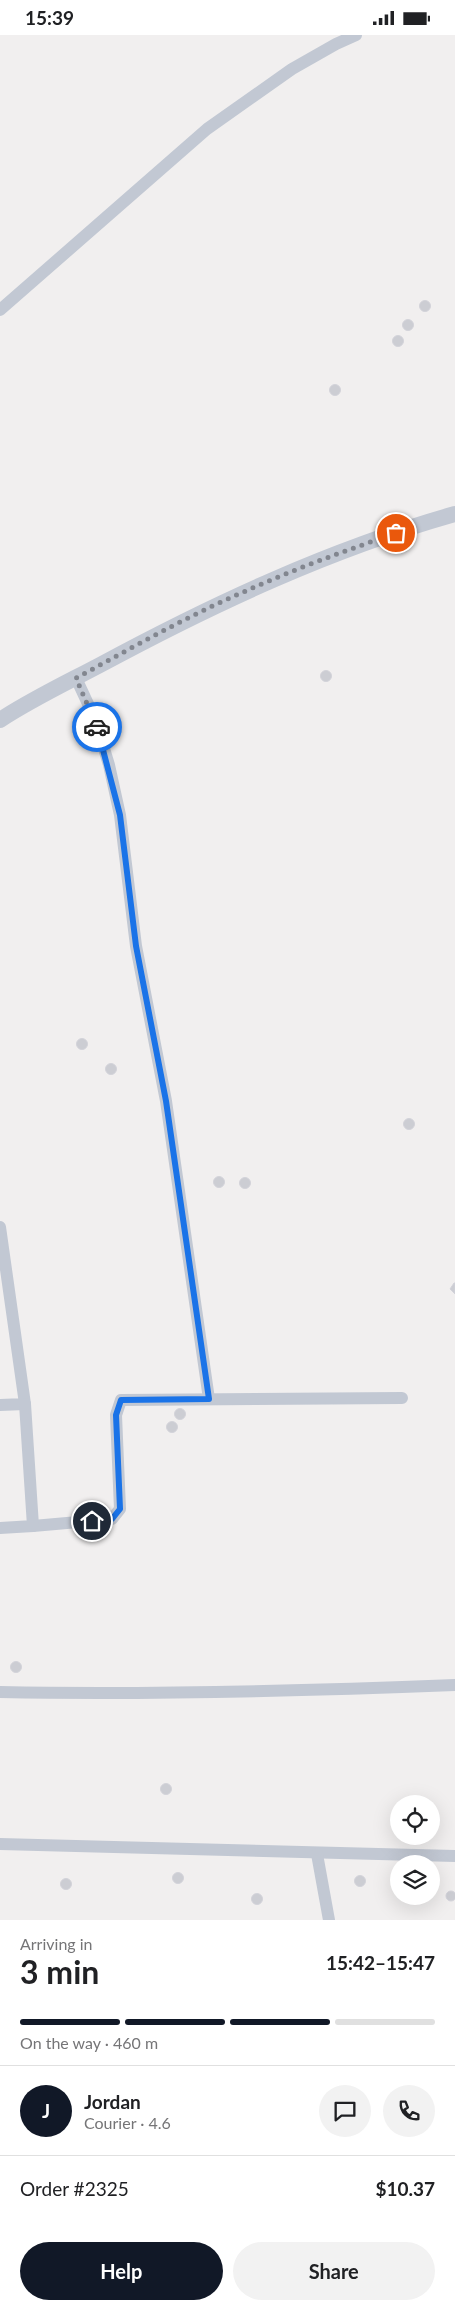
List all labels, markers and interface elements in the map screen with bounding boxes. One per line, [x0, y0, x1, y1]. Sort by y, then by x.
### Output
text: 15:39 [25, 6, 74, 29]
pin [375, 512, 417, 554]
icon: bag [382, 519, 410, 547]
courier [72, 702, 122, 752]
icon: car [83, 713, 111, 741]
pin [71, 1500, 113, 1542]
icon: home [78, 1507, 106, 1535]
map controls [390, 1795, 440, 1905]
button: locate [390, 1795, 440, 1845]
button: layers [390, 1855, 440, 1905]
text: Arriving in [20, 1934, 93, 1953]
text: 15:42–15:47 [326, 1951, 435, 1974]
text: 3 min [20, 1952, 99, 1991]
text: On the way · 460 m [20, 2033, 158, 2052]
button: chat [319, 2085, 371, 2137]
button: phone [383, 2085, 435, 2137]
text: Jordan [84, 2090, 141, 2113]
text: J [42, 2099, 50, 2122]
text: Courier · 4.6 [84, 2113, 171, 2132]
text: Order #2325 [20, 2177, 129, 2200]
text: $10.37 [375, 2177, 435, 2200]
button: Help [20, 2242, 223, 2300]
button: Share [233, 2242, 435, 2300]

